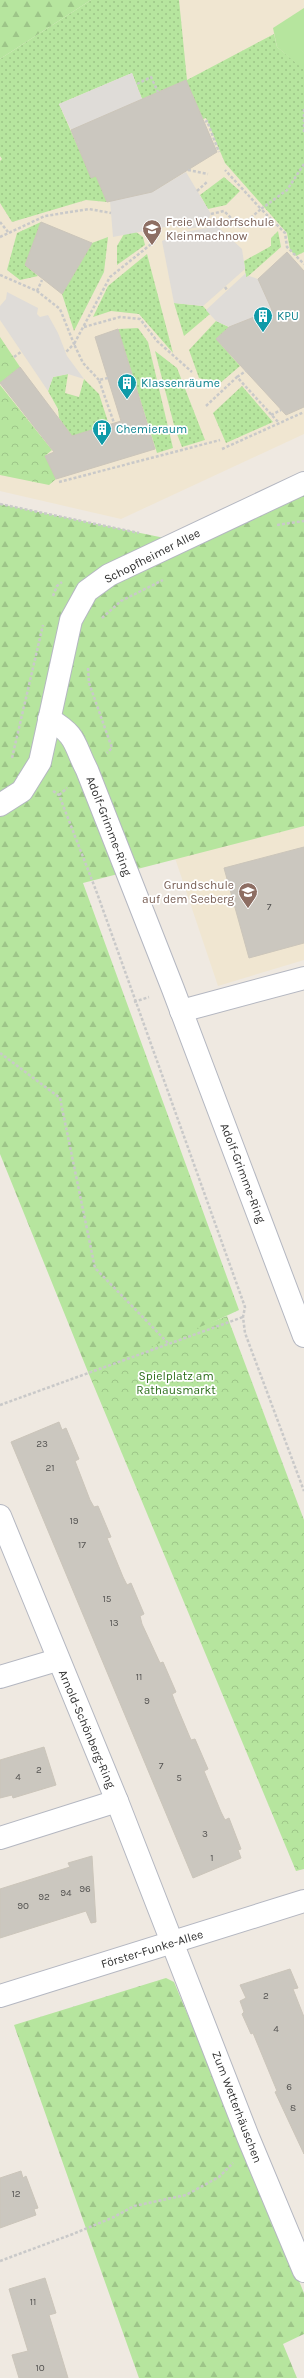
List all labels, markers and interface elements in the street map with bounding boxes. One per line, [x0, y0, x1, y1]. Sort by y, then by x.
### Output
place label: Freie Waldorfschule Kleinmachnow [166, 215, 274, 243]
school or university icon: Freie Waldorfschule Kleinmachnow [141, 218, 163, 246]
building icon: KPU [252, 305, 274, 333]
place label: KPU [277, 309, 299, 323]
building icon: Klassenräume [116, 372, 138, 400]
place label: Klassenräume [141, 376, 220, 390]
building icon: Chemieraum [91, 418, 113, 446]
place label: Chemieraum [116, 422, 187, 436]
street label: Schopfheimer Allee [102, 526, 202, 586]
street label: Adolf-Grimme-Ring [84, 774, 135, 878]
place label: Grundschule auf dem Seeberg [142, 878, 234, 906]
school or university icon: Grundschule auf dem Seeberg [237, 881, 259, 909]
house number: 7 [267, 901, 272, 913]
street label: Adolf-Grimme-Ring [218, 1121, 269, 1225]
park label: Spielplatz am Rathausmarkt [136, 1369, 216, 1397]
house number: 23 [36, 1438, 48, 1450]
house number: 21 [45, 1462, 55, 1474]
house number: 19 [69, 1515, 79, 1527]
house number: 17 [78, 1539, 86, 1551]
house number: 15 [103, 1593, 112, 1605]
house number: 13 [109, 1617, 119, 1629]
street label: Arnold-Schönberg-Ring [56, 1668, 118, 1791]
house number: 11 [136, 1671, 142, 1683]
house number: 9 [144, 1695, 150, 1707]
house number: 7 [159, 1760, 164, 1772]
house number: 2 [36, 1764, 42, 1776]
house number: 4 [15, 1771, 21, 1783]
house number: 5 [176, 1772, 182, 1784]
house number: 3 [202, 1828, 208, 1840]
house number: 1 [210, 1852, 214, 1864]
house number: 96 [79, 1883, 91, 1895]
house number: 94 [60, 1887, 72, 1899]
house number: 92 [38, 1891, 50, 1903]
house number: 90 [17, 1900, 29, 1912]
street label: Förster-Funke-Allee [99, 1927, 205, 1971]
house number: 2 [263, 1990, 269, 2002]
house number: 4 [273, 2023, 279, 2035]
street label: Zum Wetterhäuschen [209, 2049, 265, 2165]
house number: 6 [286, 2081, 292, 2093]
house number: 8 [290, 2102, 296, 2114]
house number: 12 [11, 2188, 21, 2200]
house number: 11 [30, 2296, 36, 2308]
house number: 10 [35, 2362, 45, 2374]

